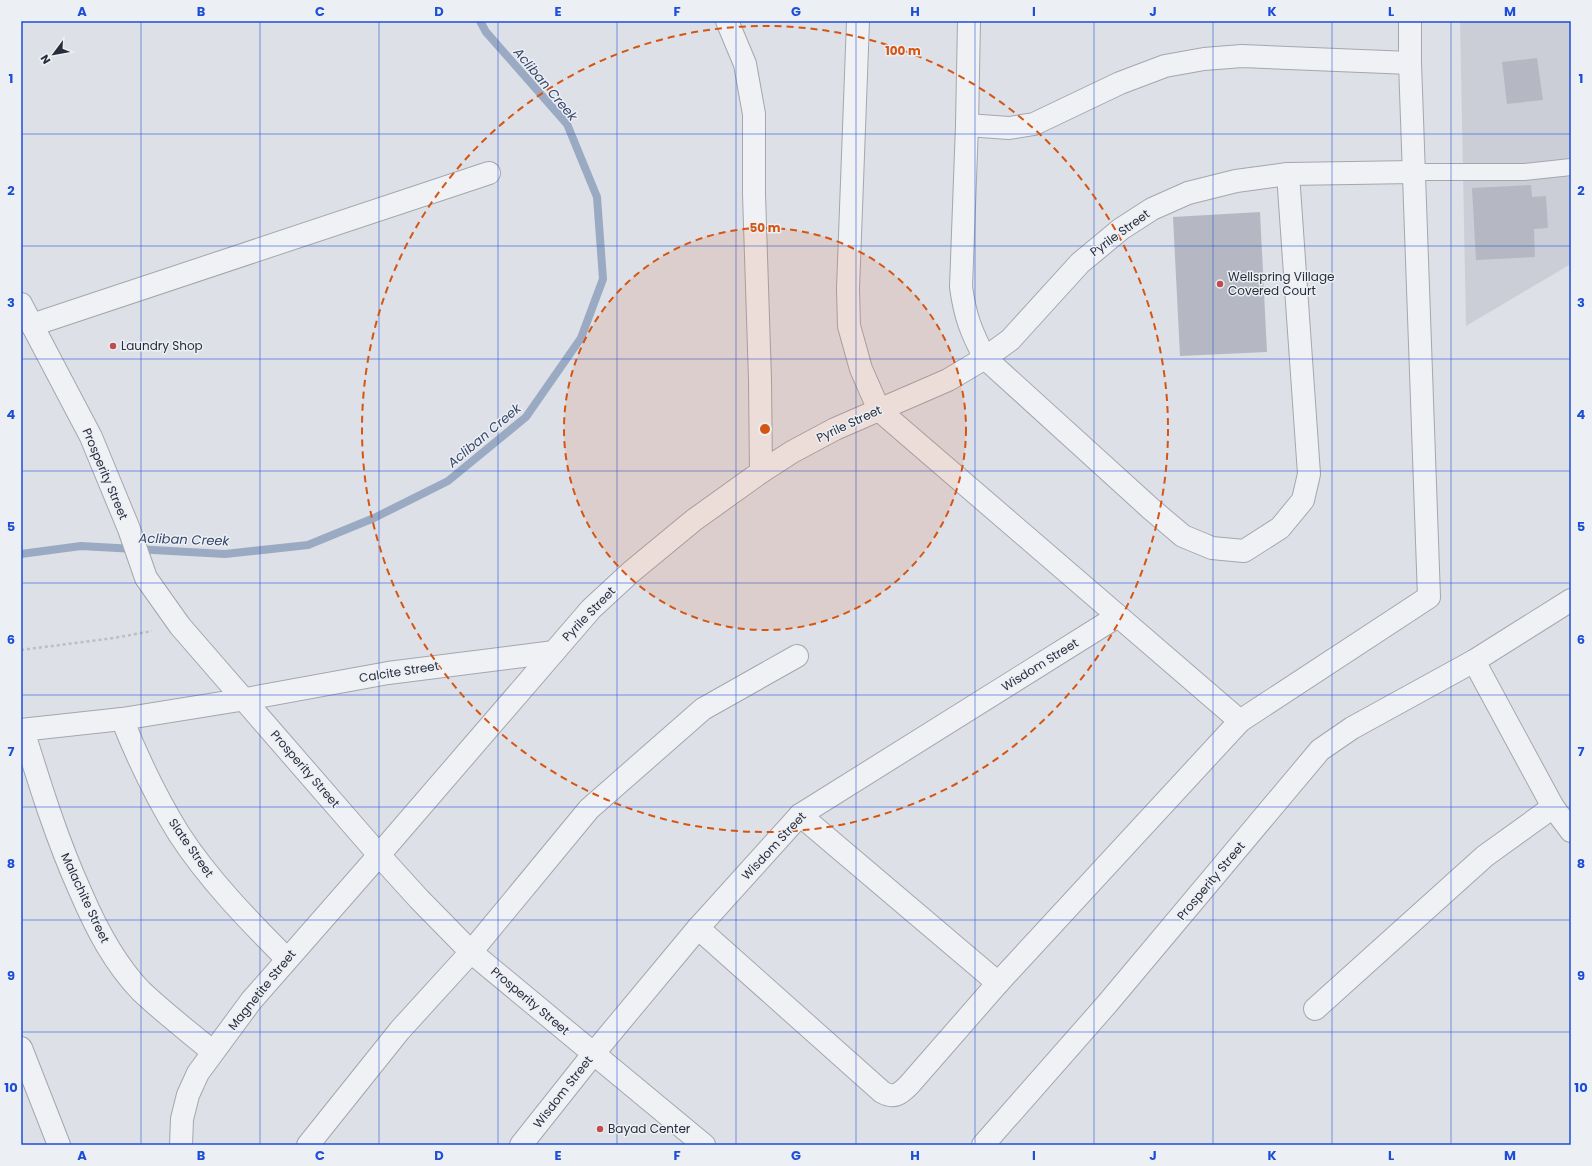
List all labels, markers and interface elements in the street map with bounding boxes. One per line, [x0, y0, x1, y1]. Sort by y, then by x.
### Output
text: A [77, 2, 87, 21]
text: B [197, 2, 206, 21]
text: C [315, 2, 325, 21]
text: D [434, 2, 444, 21]
text: E [554, 2, 562, 21]
text: F [673, 2, 681, 21]
text: G [791, 2, 801, 21]
text: H [910, 2, 920, 21]
text: I [1032, 2, 1036, 21]
text: J [1149, 2, 1157, 21]
text: K [1267, 2, 1277, 21]
text: L [1388, 2, 1394, 21]
text: M [1504, 2, 1516, 21]
north arrow [34, 34, 74, 74]
text: 100 m [885, 42, 921, 59]
water label: Acliban Creek [509, 43, 583, 126]
text: N [37, 52, 54, 67]
text: 1 [9, 69, 13, 88]
text: 1 [1579, 69, 1583, 88]
text: 2 [7, 181, 15, 200]
text: 2 [1577, 181, 1585, 200]
street label: Pyrile Street [1086, 205, 1153, 260]
text: 50 m [750, 219, 781, 236]
place label: Wellspring Village Covered Court [1228, 268, 1335, 299]
marker: Wellspring Village Covered Court [1215, 279, 1225, 289]
text: 3 [7, 293, 15, 312]
text: 3 [1577, 293, 1585, 312]
place label: Laundry Shop [121, 337, 203, 354]
marker: Laundry Shop [108, 341, 118, 351]
water label: Acliban Creek [443, 398, 526, 472]
street label: Pyrile Street [814, 401, 884, 446]
text: 4 [7, 405, 16, 424]
text: 4 [1577, 405, 1586, 424]
centre of rings [758, 422, 772, 436]
street label: Prosperity Street [79, 425, 132, 522]
text: 5 [7, 517, 15, 536]
text: 5 [1577, 517, 1585, 536]
water label: Acliban Creek [137, 528, 231, 551]
street label: Pyrile Street [558, 583, 619, 645]
text: 6 [7, 630, 15, 649]
text: 6 [1577, 630, 1585, 649]
street label: Wisdom Street [998, 634, 1081, 695]
street label: Calcite Street [358, 657, 440, 686]
street label: Prosperity Street [267, 726, 344, 811]
text: 7 [8, 742, 15, 761]
text: 7 [1578, 742, 1585, 761]
street label: Wisdom Street [738, 808, 810, 883]
street label: Slate Street [165, 815, 218, 881]
street label: Prosperity Street [1173, 838, 1249, 924]
street label: Malachite Street [57, 850, 114, 946]
text: 8 [7, 854, 15, 873]
text: 8 [1577, 854, 1585, 873]
street label: Magnetite Street [224, 946, 299, 1034]
street label: Prosperity Street [487, 963, 573, 1039]
text: 9 [7, 966, 15, 985]
text: 9 [1577, 966, 1585, 985]
street label: Wisdom Street [529, 1052, 596, 1131]
text: 10 [4, 1078, 18, 1097]
text: 10 [1574, 1078, 1588, 1097]
place label: Bayad Center [608, 1120, 691, 1137]
marker: Bayad Center [595, 1124, 605, 1134]
text: A [77, 1146, 87, 1165]
text: B [197, 1146, 206, 1165]
text: C [315, 1146, 325, 1165]
text: D [434, 1146, 444, 1165]
text: E [554, 1146, 562, 1165]
text: F [673, 1146, 681, 1165]
text: G [791, 1146, 801, 1165]
text: H [910, 1146, 920, 1165]
text: I [1032, 1146, 1036, 1165]
text: J [1149, 1146, 1157, 1165]
text: K [1267, 1146, 1277, 1165]
text: L [1388, 1146, 1394, 1165]
text: M [1504, 1146, 1516, 1165]

